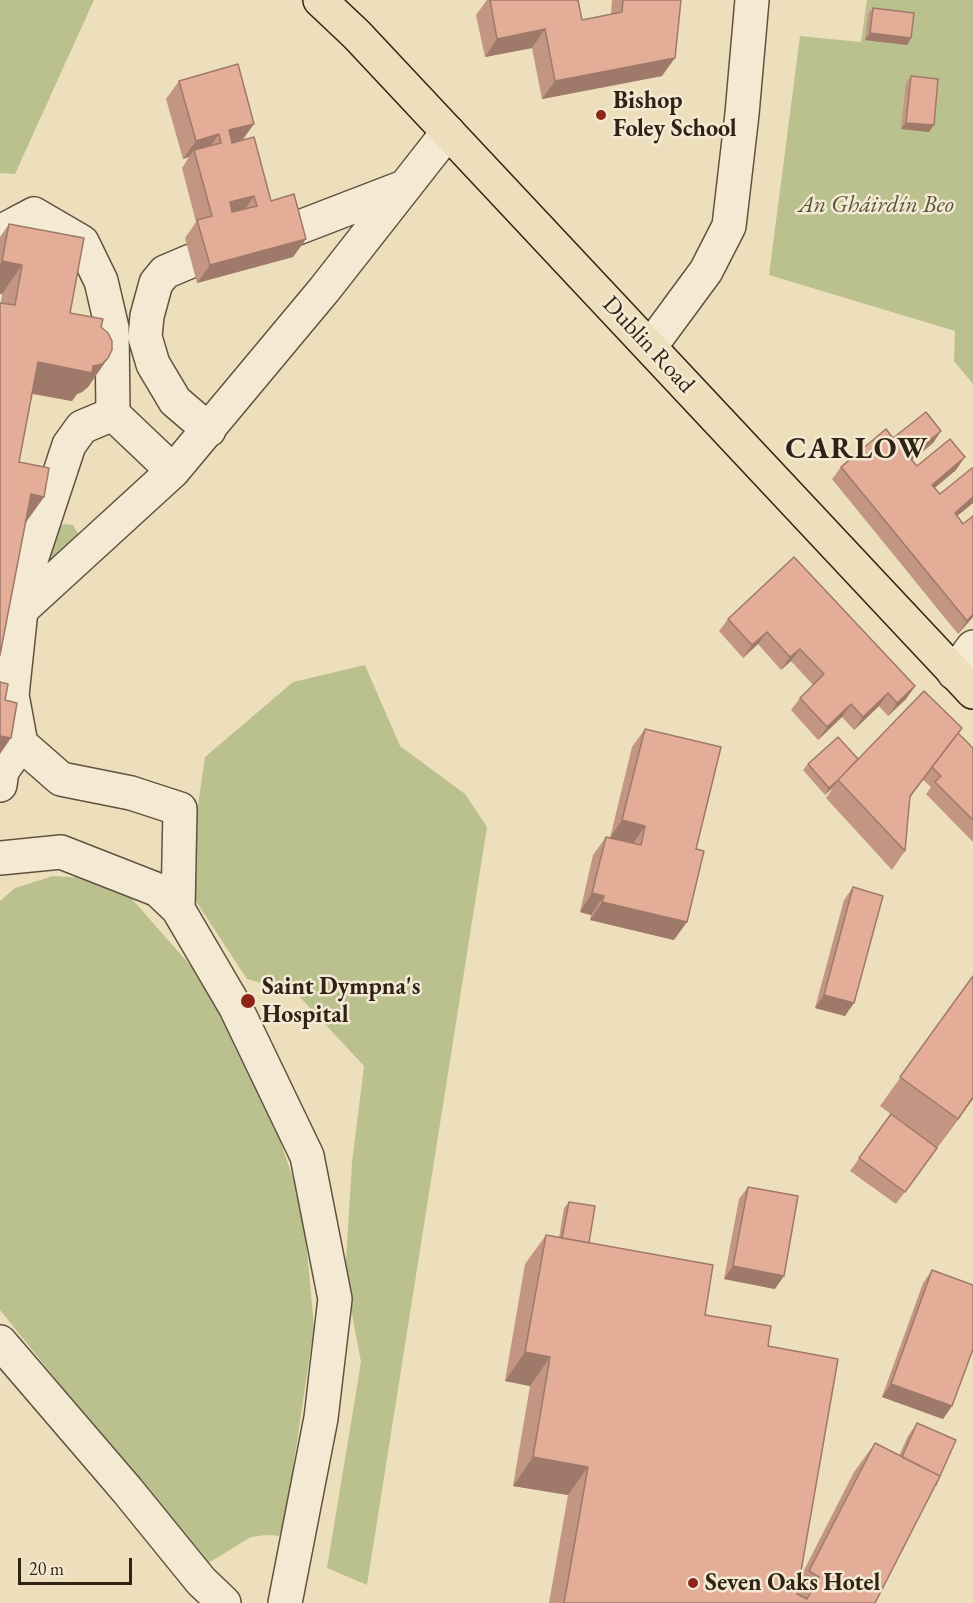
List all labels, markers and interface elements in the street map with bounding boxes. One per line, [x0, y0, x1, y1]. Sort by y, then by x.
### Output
place label: Bishop Foley School [613, 87, 737, 143]
marker: Bishop Foley School [594, 108, 608, 122]
park label: An Gháirdín Beo [798, 191, 954, 219]
street label: Dublin Road [596, 291, 700, 399]
district label: CARLOW [785, 432, 929, 468]
place label: Saint Dympna's Hospital [262, 973, 420, 1029]
marker: Saint Dympna's Hospital [239, 992, 257, 1010]
scale bar [21, 1546, 135, 1584]
text: 20 m [29, 1557, 64, 1580]
place label: Seven Oaks Hotel [705, 1569, 880, 1597]
marker: Seven Oaks Hotel [686, 1576, 700, 1590]

